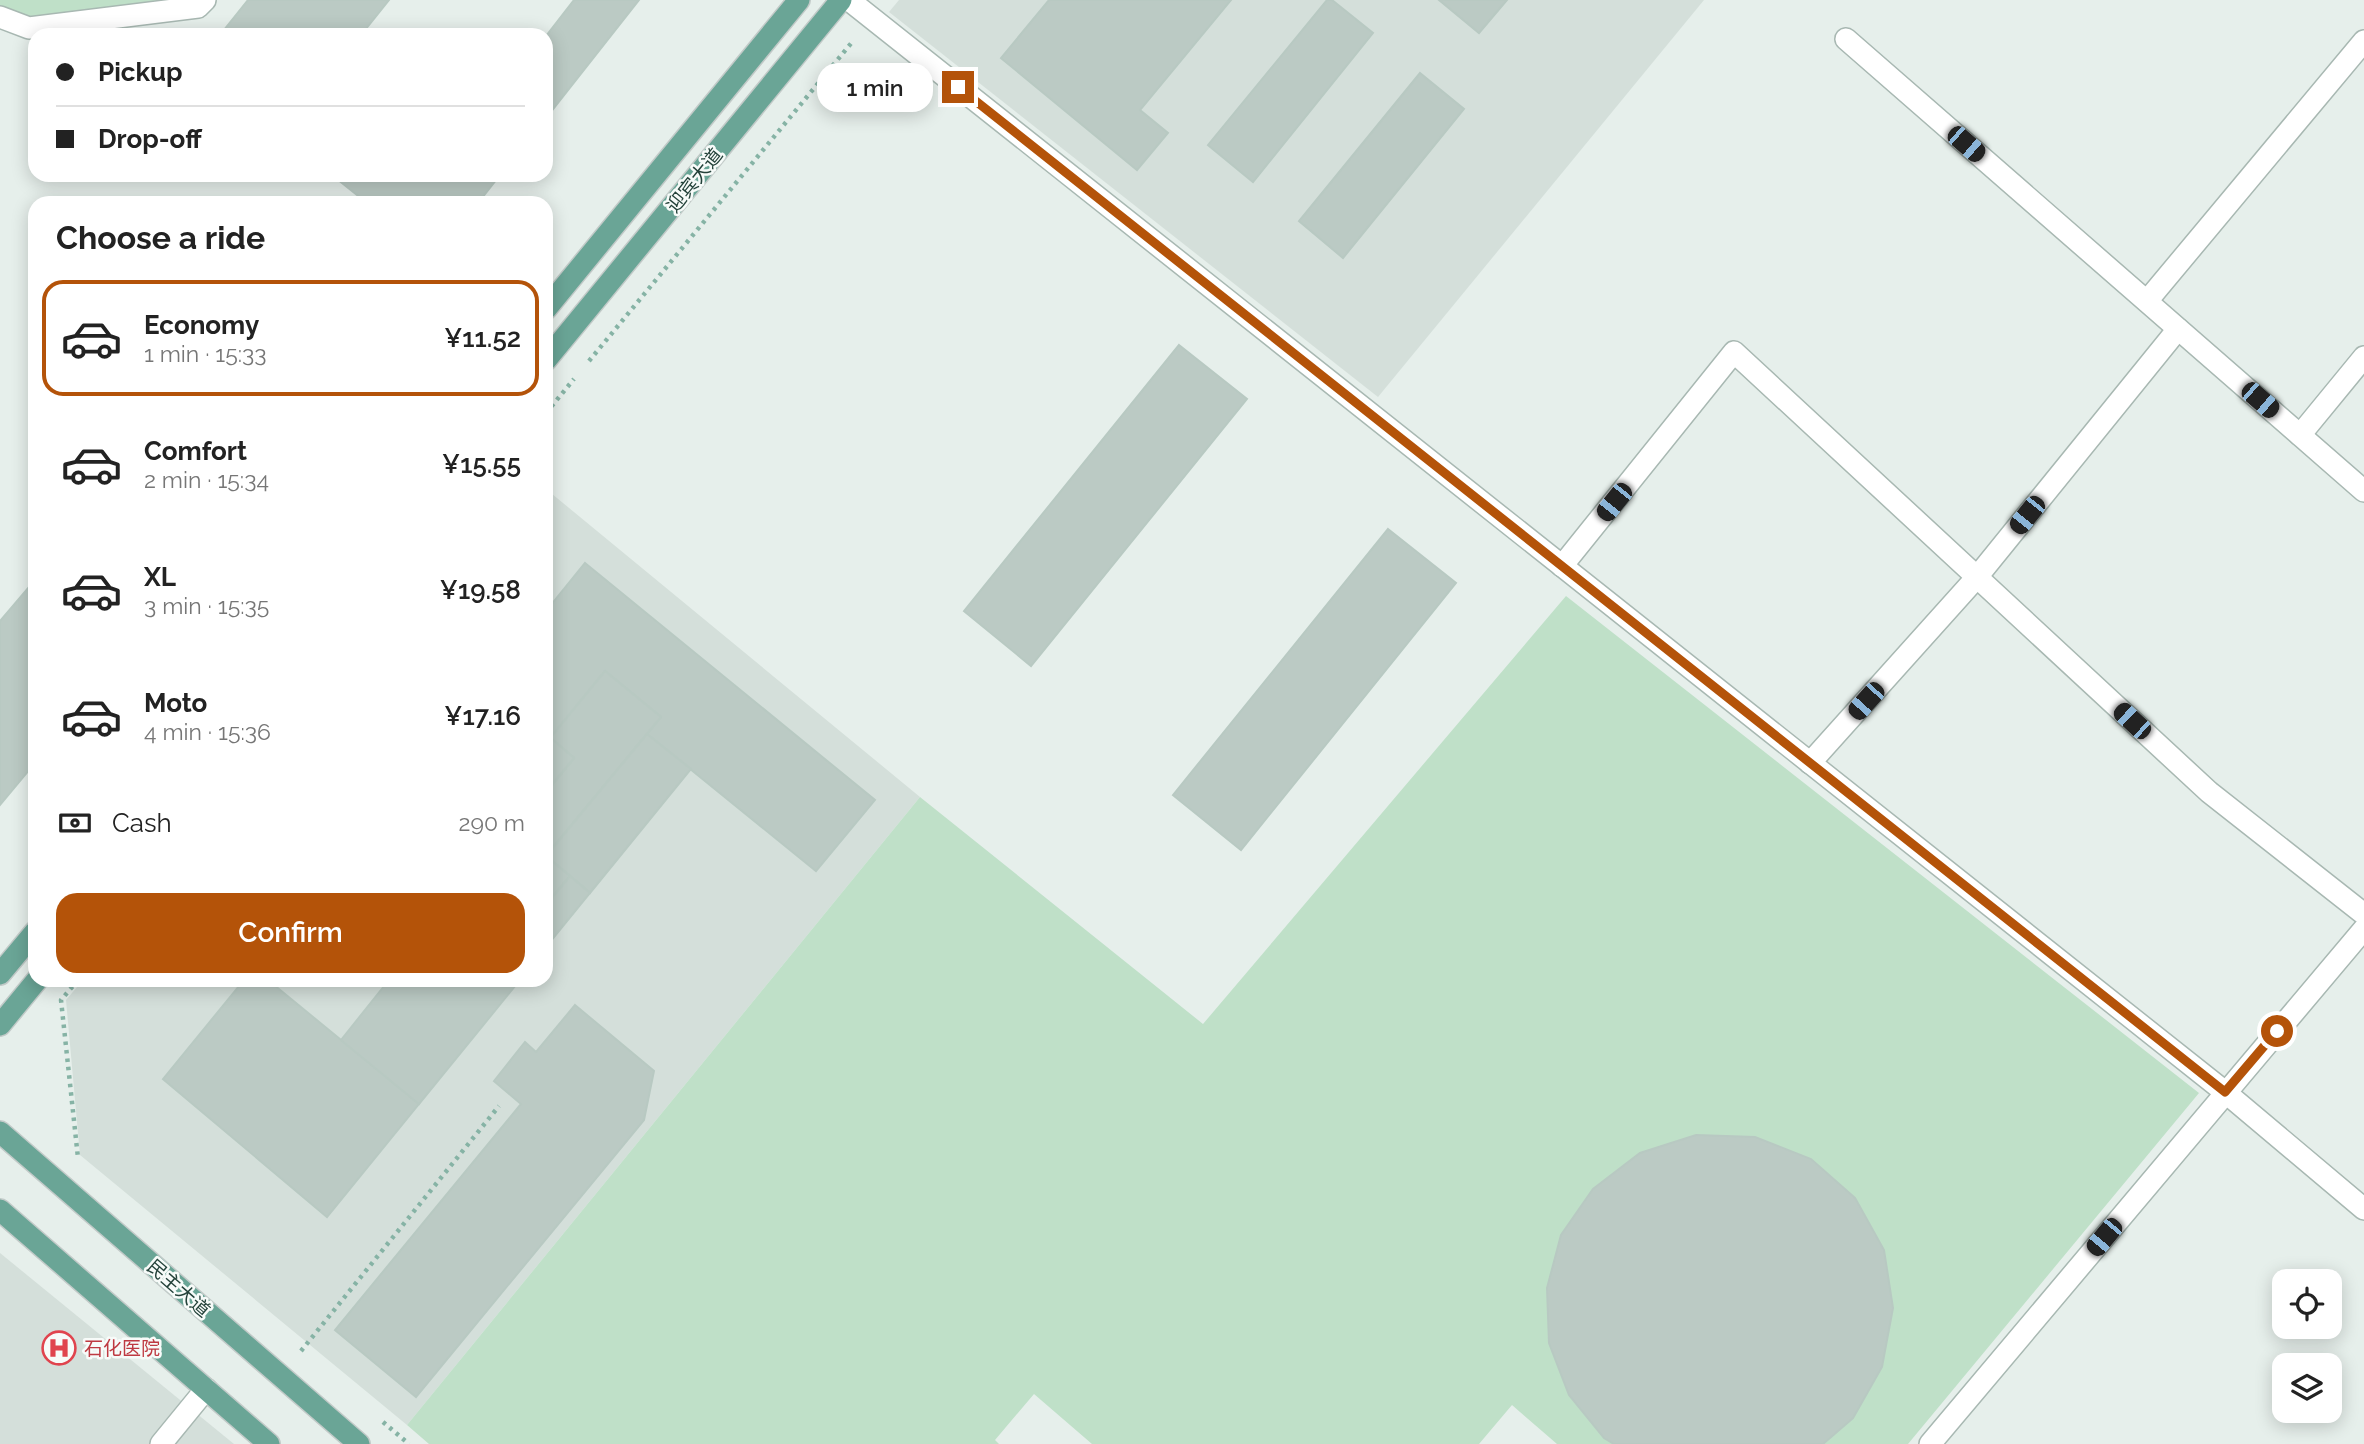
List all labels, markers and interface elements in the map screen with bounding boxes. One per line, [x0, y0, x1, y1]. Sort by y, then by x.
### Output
text: Pickup [98, 57, 183, 87]
callout: 1 min [818, 62, 934, 112]
route end [942, 71, 974, 103]
text: 1 min [846, 74, 904, 101]
car [1944, 122, 1989, 166]
text: Drop-off [98, 124, 202, 154]
street label: 迎宾大道 [662, 144, 726, 216]
text: Choose a ride [56, 219, 265, 256]
icon: car [60, 307, 123, 370]
text: Economy [144, 310, 259, 340]
text: ¥11.52 [444, 323, 521, 353]
text: 1 min · 15:33 [144, 340, 267, 367]
car [2238, 378, 2283, 422]
icon: car [60, 433, 123, 496]
text: Comfort [144, 436, 247, 466]
text: ¥15.55 [442, 449, 521, 479]
text: 2 min · 15:34 [144, 466, 269, 493]
car [1593, 479, 1636, 525]
car [2006, 492, 2049, 538]
icon: car [60, 559, 123, 622]
text: XL [144, 562, 176, 592]
text: ¥19.58 [440, 575, 521, 605]
text: 3 min · 15:35 [144, 592, 269, 619]
car [1845, 678, 1888, 724]
icon: car [60, 685, 123, 748]
text: Moto [144, 688, 207, 718]
car [2110, 699, 2155, 743]
text: ¥17.16 [444, 701, 521, 731]
text: 4 min · 15:36 [144, 718, 271, 745]
icon: cash [56, 804, 94, 842]
text: Cash [112, 808, 172, 838]
text: 290 m [458, 809, 525, 836]
button: Confirm [56, 893, 525, 973]
route start [2261, 1015, 2293, 1047]
car [2083, 1214, 2126, 1260]
street label: 民主大道 [143, 1255, 215, 1321]
map controls [2272, 1269, 2342, 1423]
button: locate [2272, 1269, 2342, 1339]
hospital icon: 石化医院 [40, 1329, 78, 1367]
place label: 石化医院 [84, 1337, 160, 1359]
button: layers [2272, 1353, 2342, 1423]

